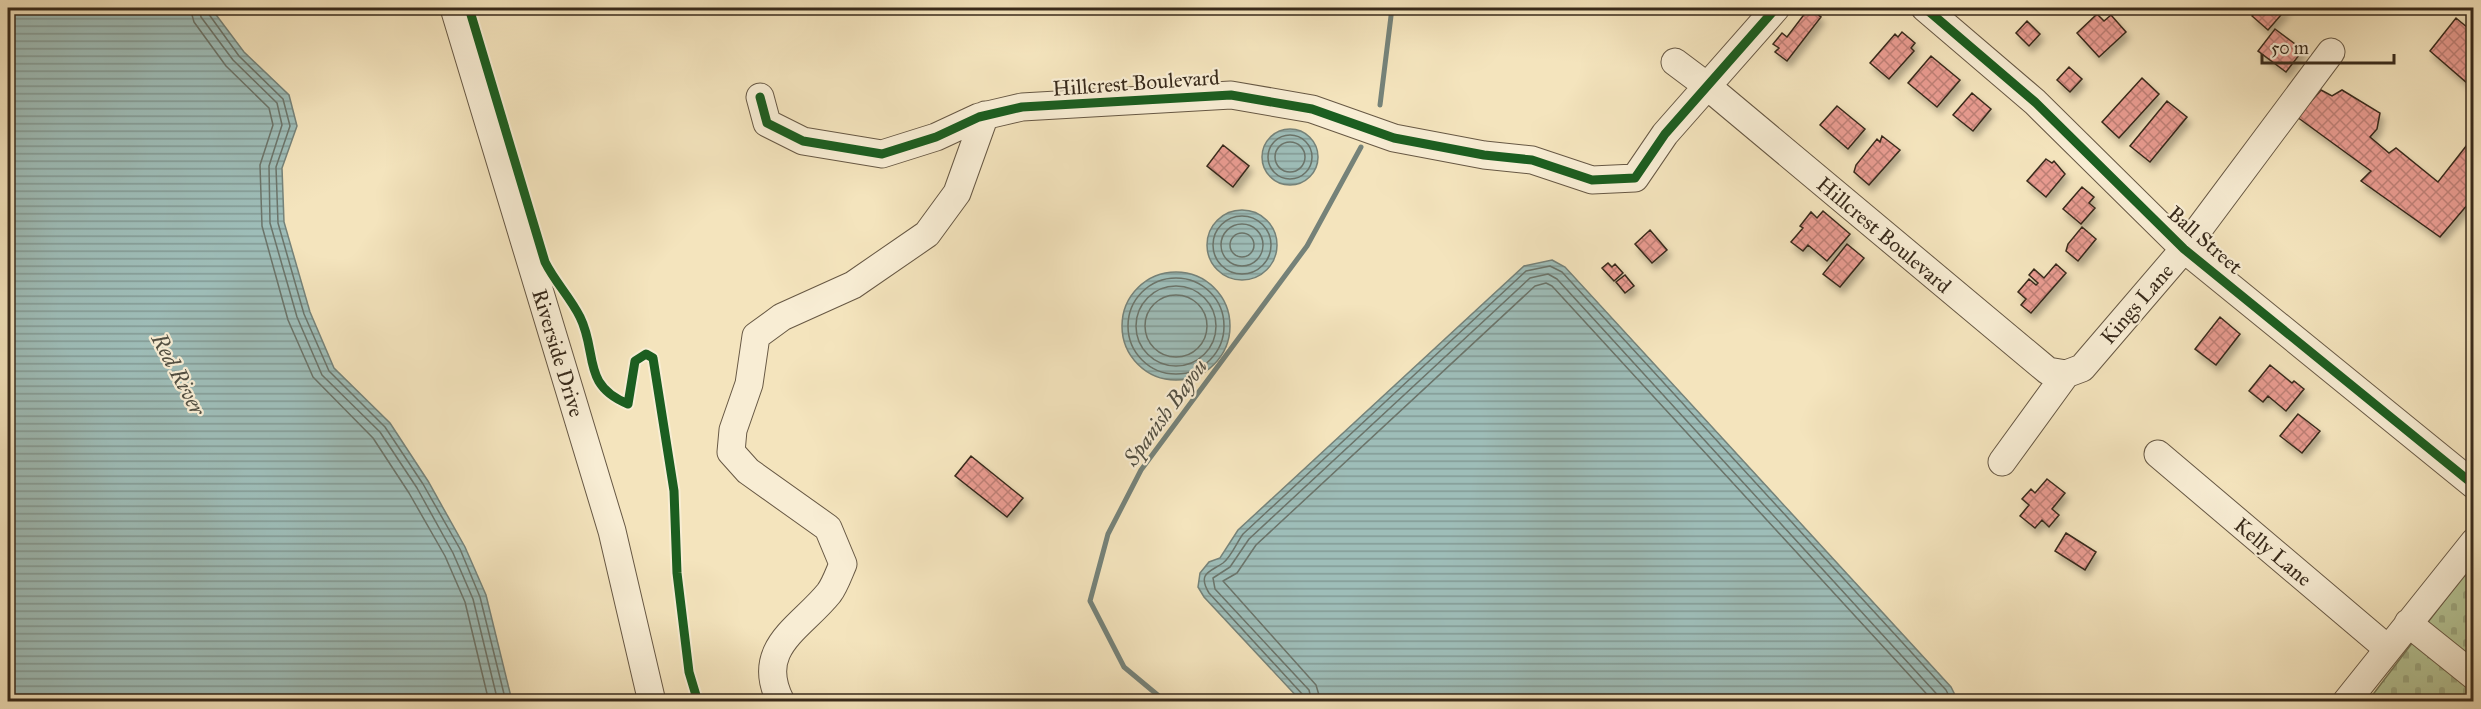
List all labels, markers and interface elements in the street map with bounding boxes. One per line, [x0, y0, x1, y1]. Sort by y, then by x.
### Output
scale bar [2262, 27, 2394, 65]
text: 50 m [2271, 37, 2309, 59]
street label: Hillcrest Boulevard [1052, 64, 1221, 102]
street label: Hillcrest Boulevard [1811, 171, 1957, 299]
street label: Ball Street [2162, 200, 2248, 280]
street label: Kings Lane [2095, 258, 2179, 350]
street label: Riverside Drive [526, 286, 590, 420]
water label: Red River [145, 328, 212, 422]
water label: Spanish Bayou [1117, 354, 1213, 472]
street label: Kelly Lane [2229, 512, 2317, 592]

